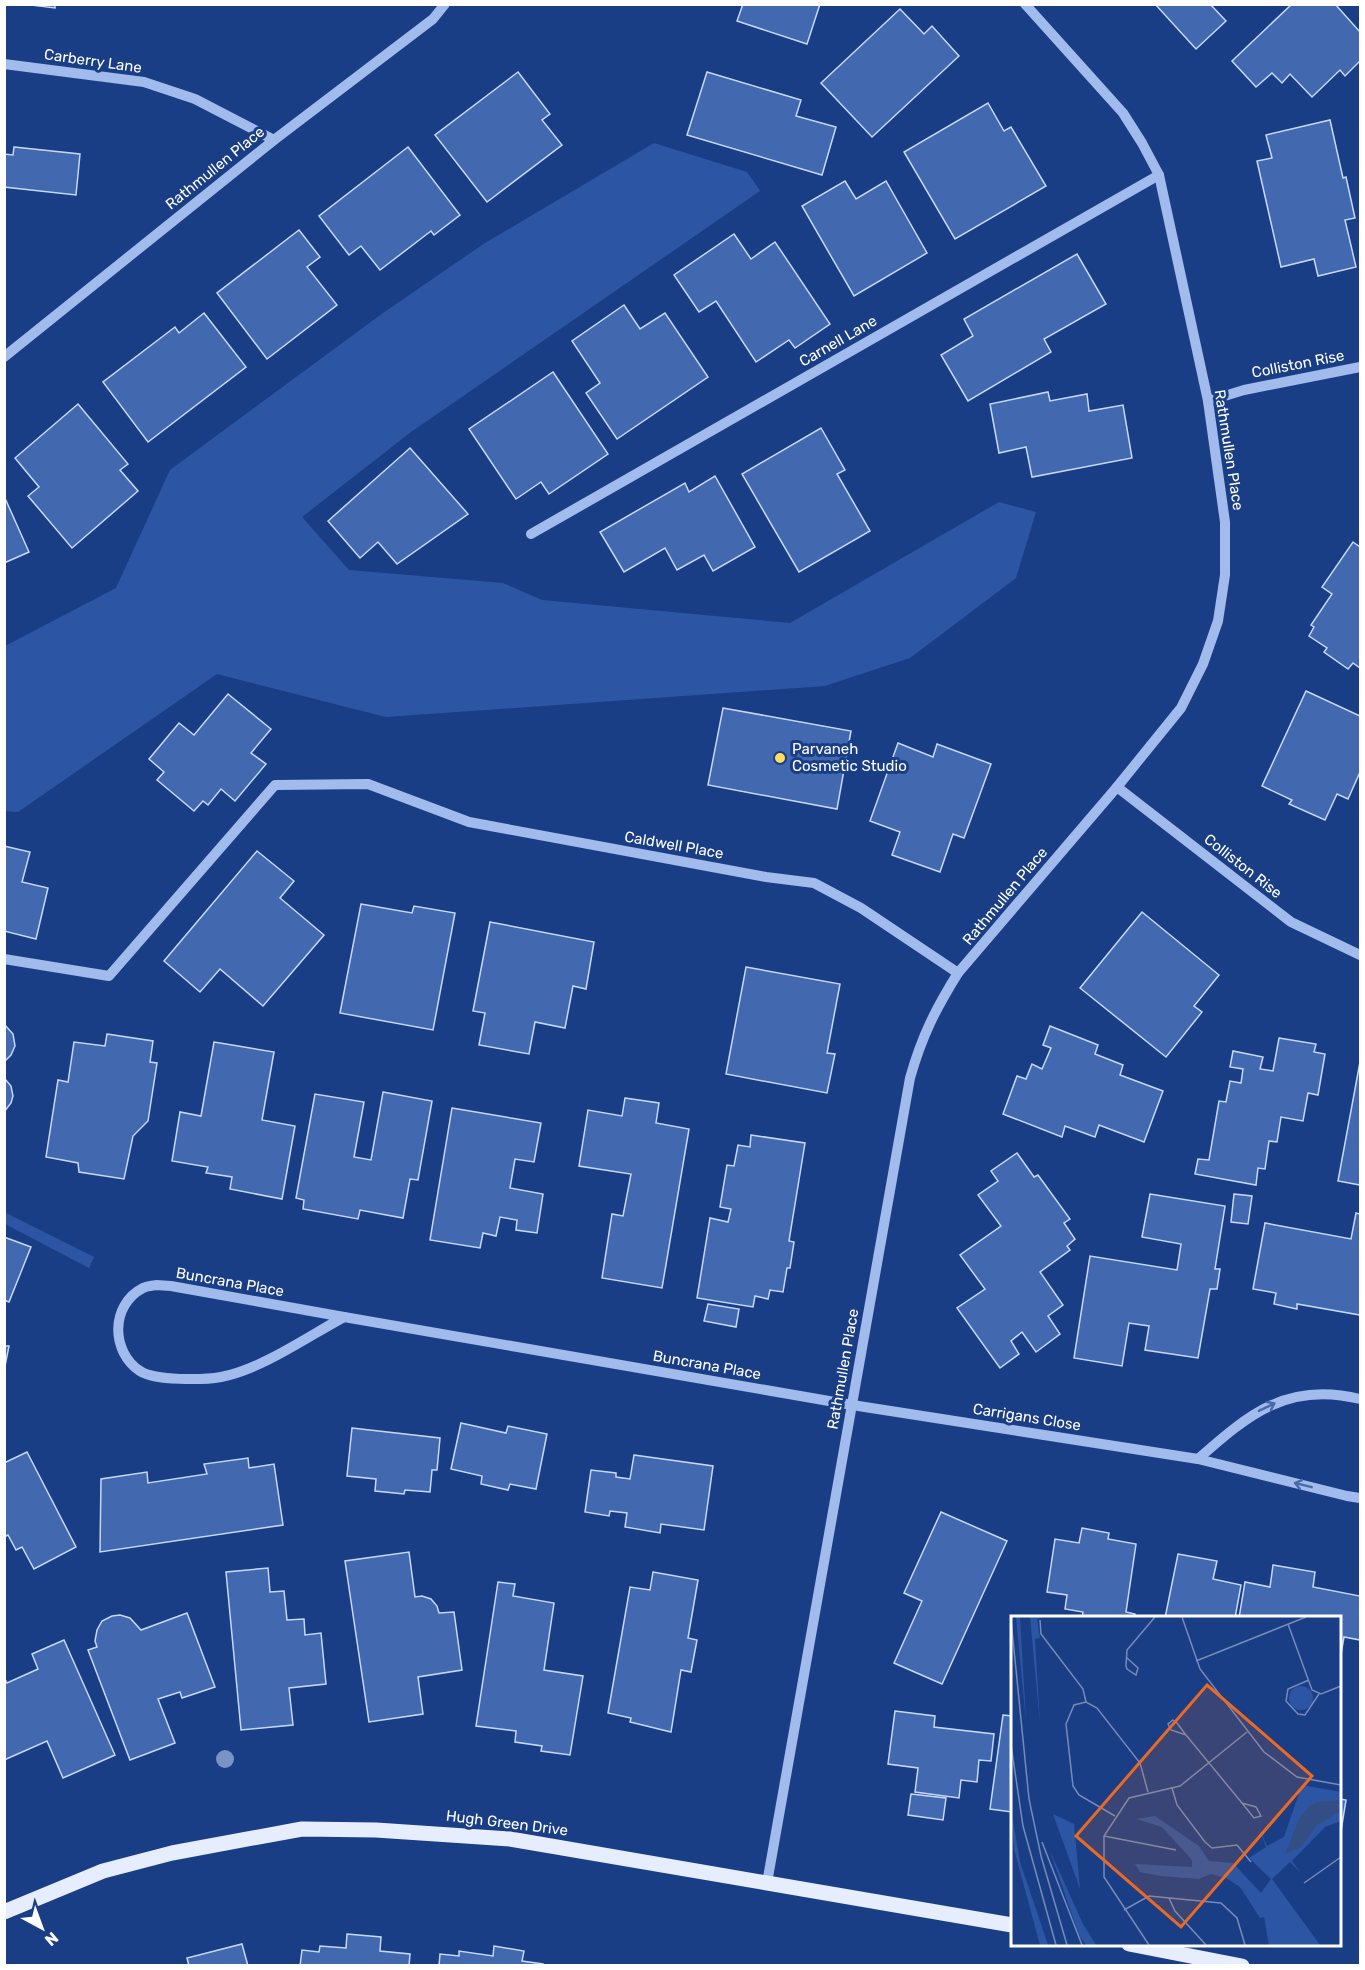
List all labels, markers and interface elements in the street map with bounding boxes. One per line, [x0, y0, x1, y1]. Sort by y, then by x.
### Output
street label: Carberry Lane [43, 45, 143, 77]
street label: Rathmullen Place [162, 123, 268, 213]
street label: Carnell Lane [796, 312, 880, 370]
street label: Colliston Rise [1250, 346, 1346, 382]
street label: Rathmullen Place [1211, 388, 1247, 512]
place label: Parvaneh Cosmetic Studio [792, 740, 907, 775]
marker: Parvaneh Cosmetic Studio [773, 751, 787, 765]
street label: Caldwell Place [623, 827, 725, 863]
street label: Colliston Rise [1200, 830, 1286, 902]
street label: Rathmullen Place [959, 843, 1051, 949]
street label: Buncrana Place [174, 1264, 286, 1300]
street label: Rathmullen Place [824, 1307, 862, 1431]
street label: Buncrana Place [651, 1347, 763, 1383]
street label: Carrigans Close [972, 1400, 1082, 1434]
one-way arrow [1258, 1401, 1276, 1413]
one-way arrow [1294, 1479, 1313, 1491]
inset map [1011, 1616, 1341, 1946]
street label: Hugh Green Drive [445, 1807, 569, 1839]
north arrow [12, 1898, 72, 1958]
text: N [41, 1928, 62, 1950]

